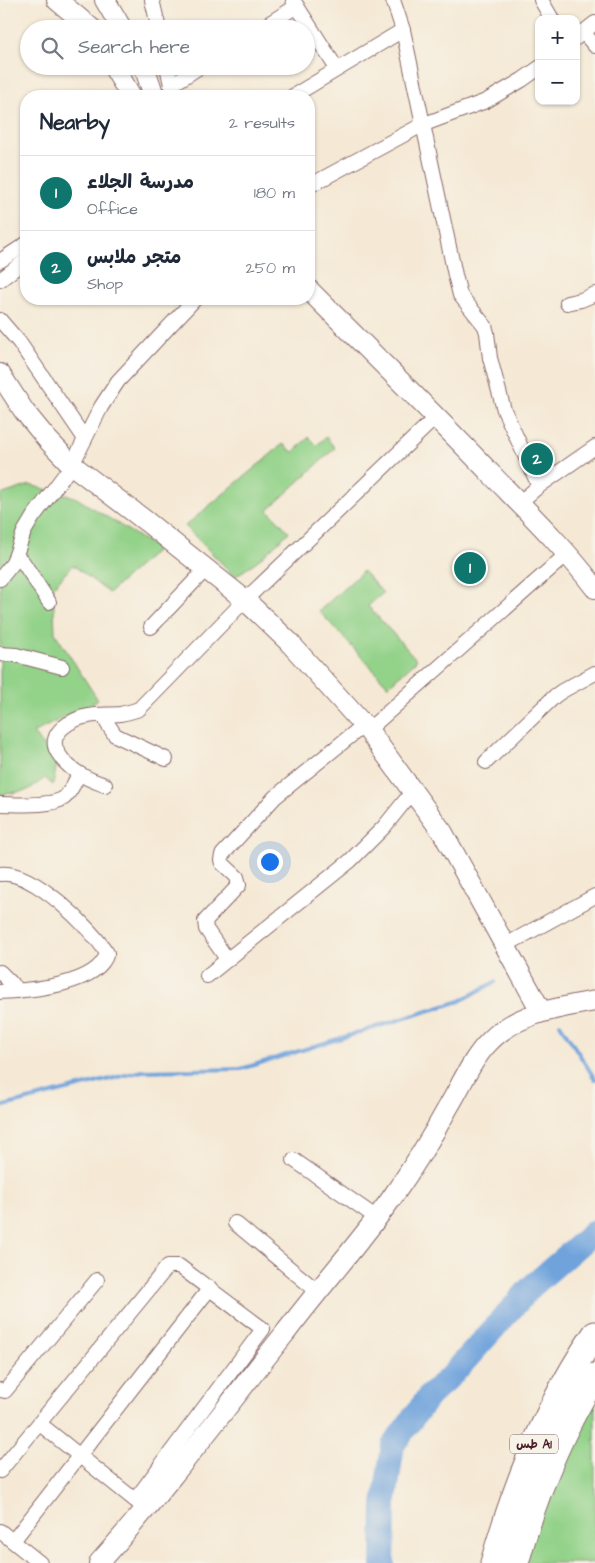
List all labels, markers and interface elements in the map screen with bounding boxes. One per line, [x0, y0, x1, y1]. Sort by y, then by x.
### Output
map controls [535, 15, 580, 105]
button: + [535, 15, 580, 60]
search box [20, 20, 315, 75]
icon: search [38, 34, 66, 62]
text: Search here [78, 34, 190, 61]
button: − [535, 60, 580, 105]
text: Nearby [40, 108, 110, 137]
text: 2 results [229, 112, 295, 134]
text: مدرسة الجلاء [87, 169, 194, 196]
text: 1 [55, 182, 57, 204]
text: 180 m [254, 182, 295, 204]
text: Office [87, 198, 138, 220]
text: متجر ملابس [87, 244, 181, 271]
text: 2 [51, 257, 61, 279]
text: 250 m [246, 257, 295, 279]
text: Shop [87, 273, 123, 295]
pin: 2 [521, 440, 553, 478]
pin: 1 [454, 549, 486, 587]
your location [257, 849, 283, 875]
road number: طس A1 [510, 1435, 558, 1454]

